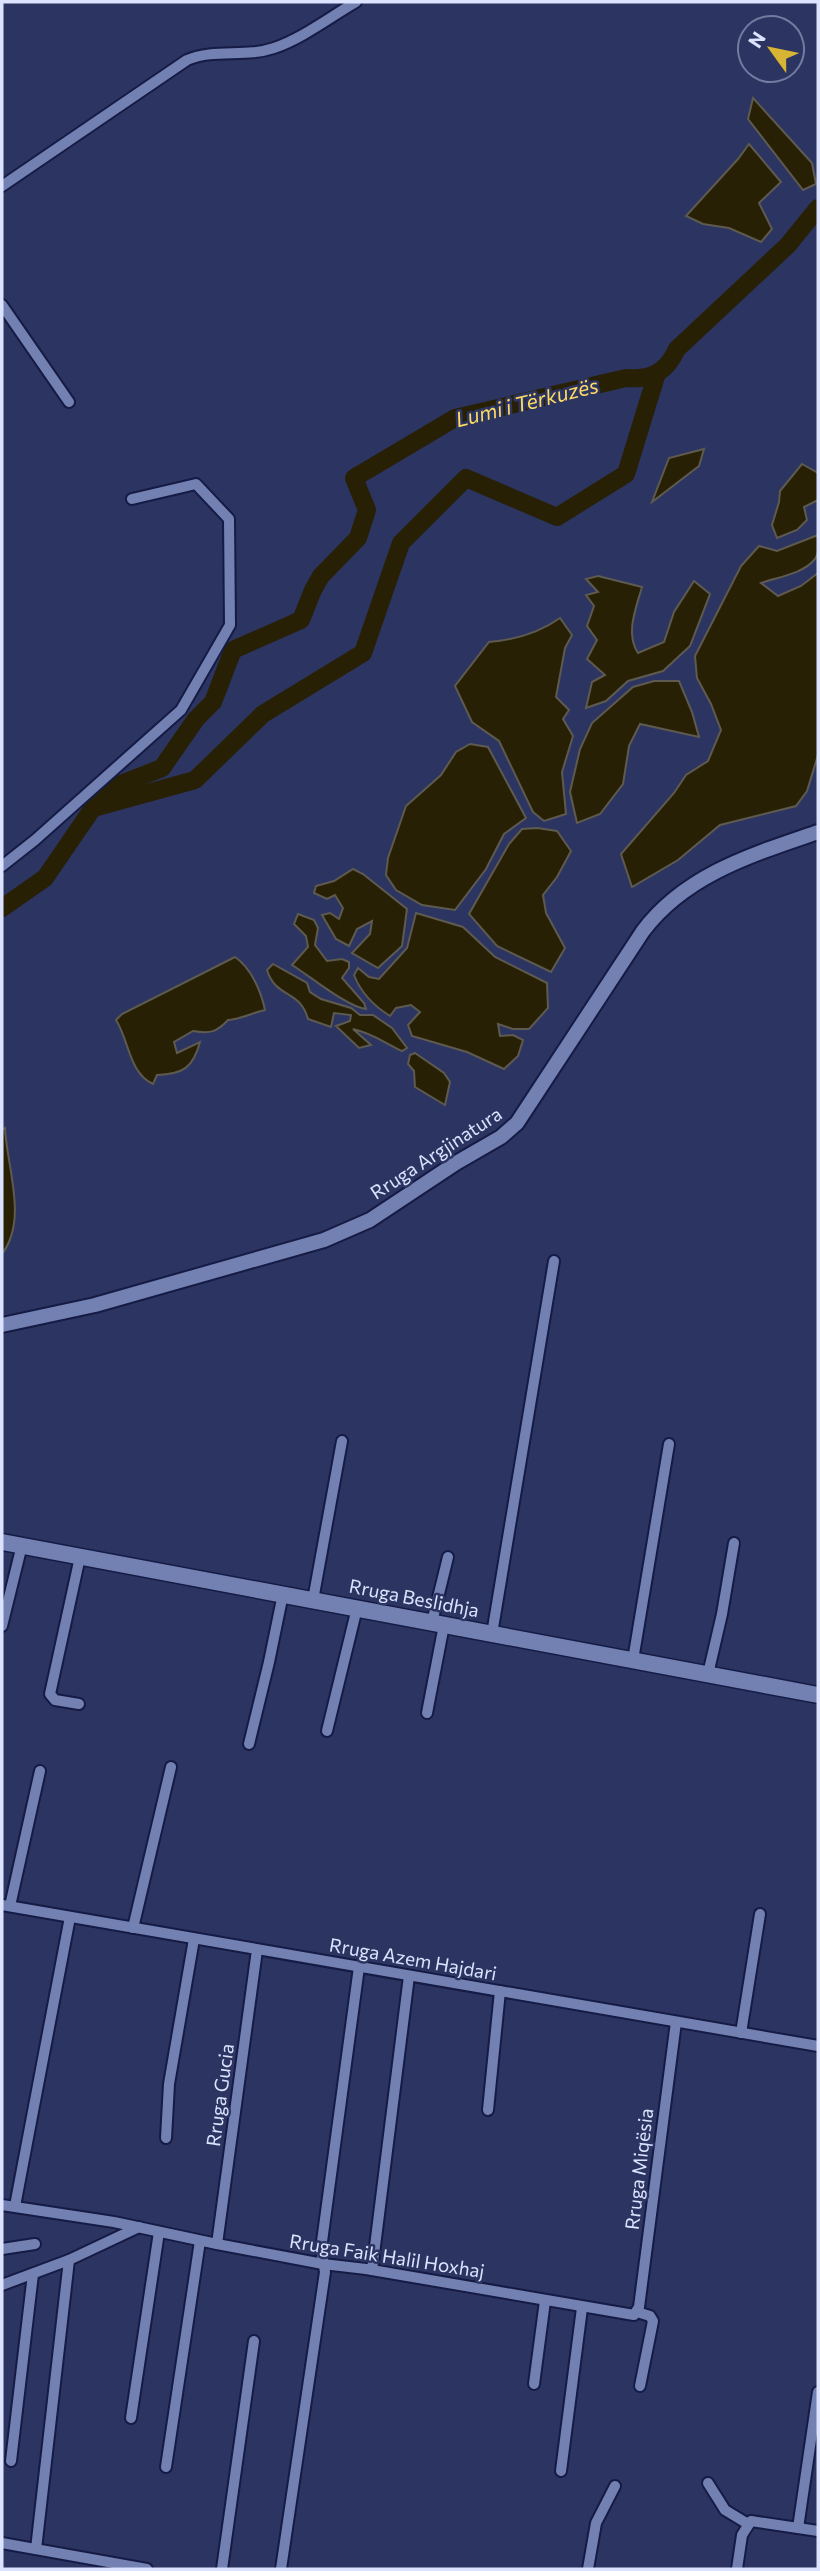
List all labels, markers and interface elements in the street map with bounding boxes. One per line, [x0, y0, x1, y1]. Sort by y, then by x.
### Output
north arrow [736, 14, 806, 84]
text: N [743, 27, 770, 52]
water label: Lumi i Tërkuzës [453, 372, 601, 431]
street label: Rruga Argjinatura [366, 1102, 506, 1204]
street label: Rruga Beslidhja [347, 1574, 481, 1621]
street label: Rruga Azem Hajdari [327, 1932, 499, 1985]
street label: Rruga Gucia [201, 2042, 238, 2148]
street label: Rruga Miqësia [620, 2107, 657, 2231]
street label: Rruga Faik Halil Hoxhaj [288, 2229, 486, 2282]

